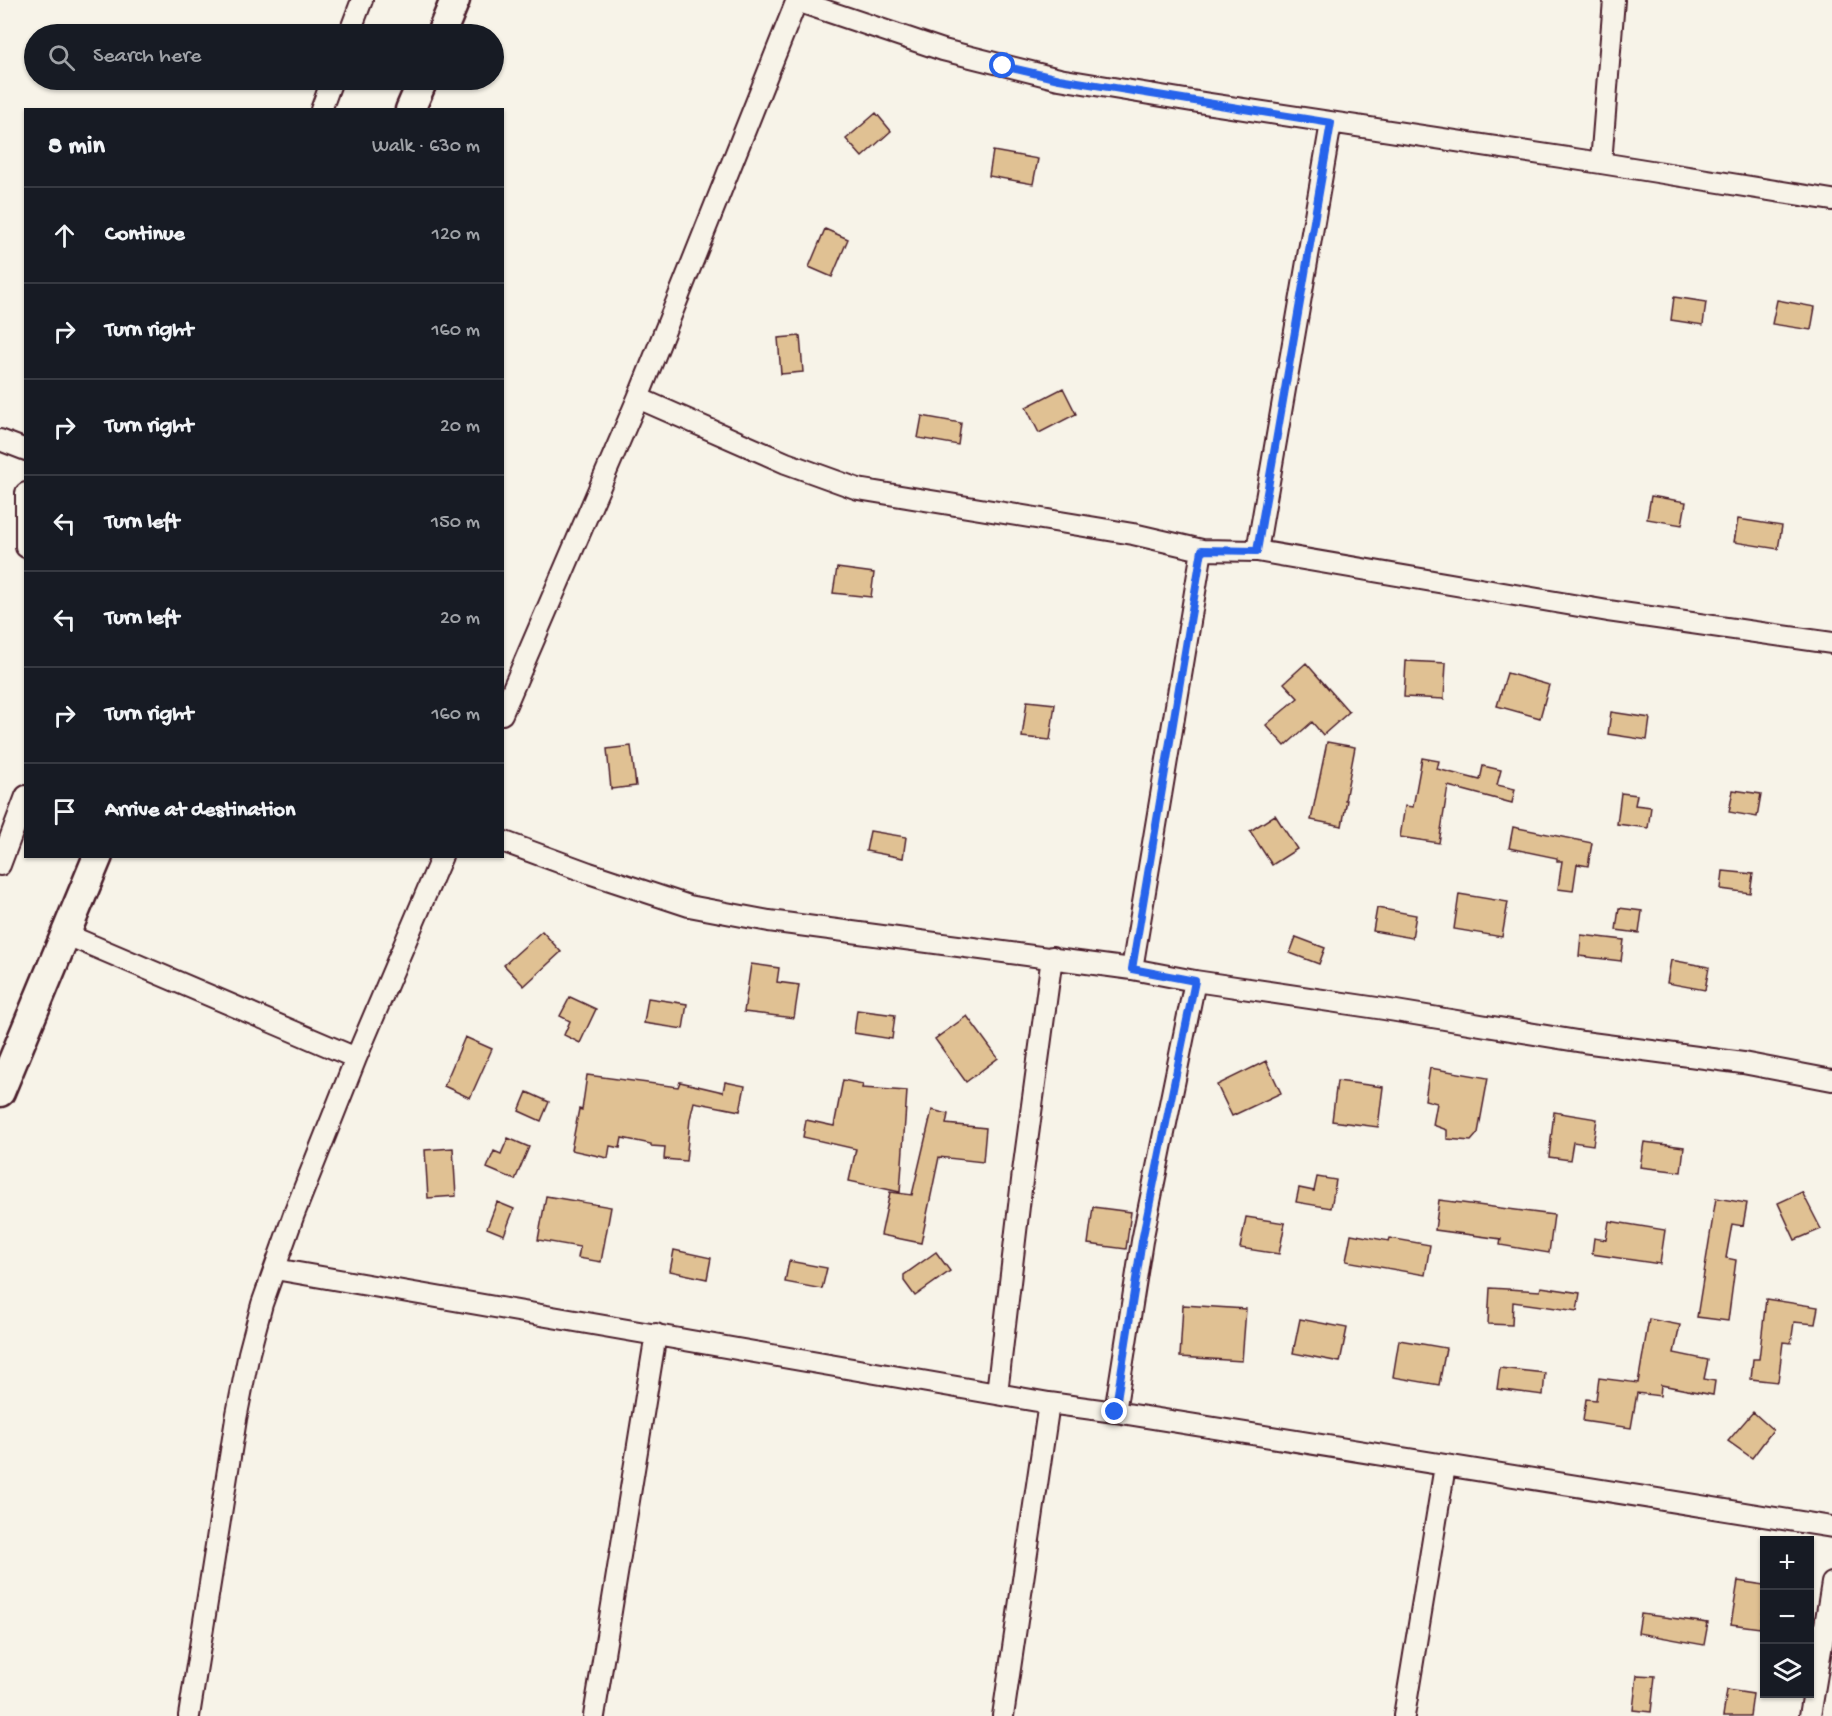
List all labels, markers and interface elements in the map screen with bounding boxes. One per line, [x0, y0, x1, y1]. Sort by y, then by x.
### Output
search box [24, 24, 504, 90]
icon: search [45, 41, 78, 74]
text: Search here [93, 44, 201, 70]
route start [989, 52, 1015, 78]
text: 8 min [48, 132, 105, 163]
text: Walk · 630 m [372, 136, 480, 159]
icon: ahead [48, 219, 81, 252]
text: Continue [105, 222, 185, 248]
text: 120 m [432, 224, 480, 247]
icon: right [48, 315, 81, 348]
text: Turn right [105, 318, 193, 344]
text: 160 m [431, 320, 480, 343]
icon: right [48, 411, 81, 444]
text: Turn right [105, 414, 193, 440]
text: 20 m [440, 416, 480, 439]
icon: left [48, 507, 81, 540]
text: Turn left [105, 510, 179, 536]
text: 150 m [431, 512, 480, 535]
icon: left [48, 603, 81, 636]
text: Turn left [105, 606, 179, 632]
text: 20 m [440, 608, 480, 631]
icon: right [48, 699, 81, 732]
text: Turn right [105, 702, 193, 728]
text: 160 m [431, 704, 480, 727]
icon: arrive [48, 795, 81, 828]
text: Arrive at destination [105, 798, 295, 824]
route end [1101, 1398, 1127, 1424]
map controls [1760, 1536, 1814, 1698]
button: + [1760, 1536, 1814, 1590]
button: − [1760, 1590, 1814, 1644]
button: layers [1760, 1644, 1814, 1698]

